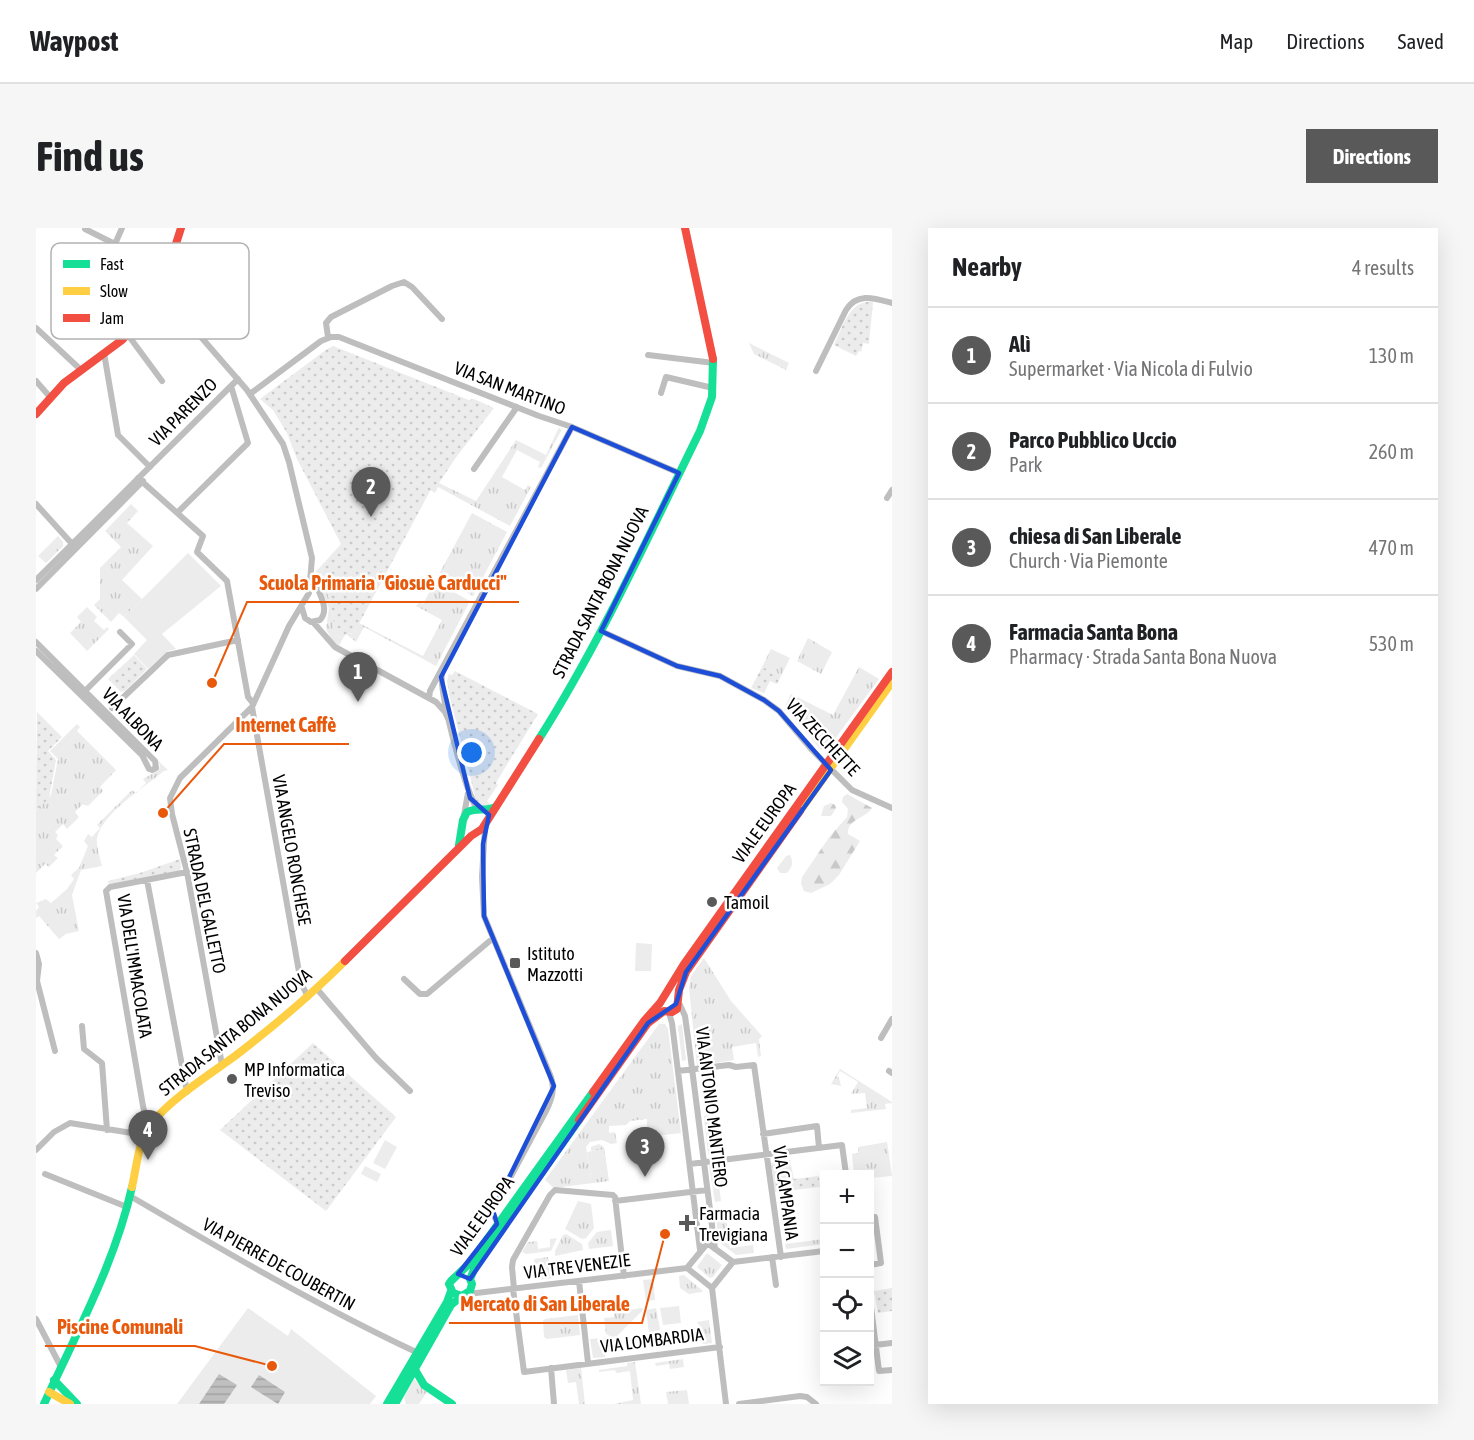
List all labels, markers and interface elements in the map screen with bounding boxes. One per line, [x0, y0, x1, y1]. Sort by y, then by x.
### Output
text: Waypost [30, 25, 118, 57]
text: Map [1219, 29, 1253, 53]
text: Directions [1286, 29, 1365, 53]
text: Saved [1398, 29, 1444, 53]
button: Directions [1306, 129, 1438, 183]
text: Find us [36, 132, 144, 180]
legend [51, 243, 249, 339]
text: Nearby [952, 252, 1022, 282]
text: Fast [100, 255, 124, 273]
text: 4 results [1352, 256, 1414, 279]
text: Slow [100, 282, 128, 300]
text: Jam [100, 309, 124, 327]
text: Alì [1009, 331, 1031, 357]
text: 1 [967, 344, 976, 367]
text: 130 m [1369, 344, 1414, 367]
street label: VIA SAN MARTINO [451, 357, 569, 419]
text: Supermarket · Via Nicola di Fulvio [1009, 357, 1253, 380]
street label: VIA PARENZO [145, 374, 221, 450]
text: Parco Pubblico Uccio [1009, 427, 1177, 453]
text: 2 [967, 440, 976, 463]
text: 260 m [1369, 440, 1414, 463]
text: Park [1009, 453, 1042, 476]
pin: 2 [352, 468, 390, 517]
street label: STRADA SANTA BONA NUOVA [548, 502, 653, 681]
text: chiesa di San Liberale [1009, 523, 1181, 549]
text: 3 [967, 536, 976, 559]
text: 470 m [1369, 536, 1414, 559]
text: Church · Via Piemonte [1009, 549, 1168, 572]
callout: Scuola Primaria "Giosuè Carducci" [247, 564, 519, 602]
text: Scuola Primaria "Giosuè Carducci" [259, 571, 507, 594]
text: Farmacia Santa Bona [1009, 619, 1178, 645]
text: 4 [967, 632, 976, 655]
text: 530 m [1369, 632, 1414, 655]
text: Pharmacy · Strada Santa Bona Nuova [1009, 645, 1277, 668]
pin: 1 [338, 652, 378, 702]
street label: VIA ALBONA [98, 683, 168, 755]
street label: VIA ZECCHETTE [782, 694, 864, 780]
callout: Internet Caffè [224, 706, 349, 744]
text: Internet Caffè [236, 713, 336, 736]
your location [457, 738, 486, 767]
street label: VIA ANGELO RONCHESE [268, 773, 316, 927]
street label: VIALE EUROPA [728, 779, 800, 867]
street label: STRADA DEL GALLETTO [179, 827, 231, 975]
place label: Tamoil [724, 892, 770, 913]
street label: VIA DELL'IMMACOLATA [113, 893, 157, 1040]
marker: Tamoil [705, 895, 719, 909]
place label: Istituto Mazzotti [527, 943, 583, 985]
marker: Istituto Mazzotti [508, 956, 522, 970]
street label: STRADA SANTA BONA NUOVA [155, 964, 316, 1100]
street label: VIA ANTONIO MANTIERO [692, 1026, 732, 1188]
place label: MP Informatica Treviso [244, 1059, 345, 1101]
marker: MP Informatica Treviso [225, 1072, 239, 1086]
pin: 4 [128, 1110, 168, 1160]
pin: 3 [626, 1128, 664, 1177]
street label: VIA CAMPANIA [769, 1145, 803, 1241]
map controls [820, 1170, 874, 1386]
button: + [820, 1170, 874, 1224]
street label: VIALE EUROPA [446, 1172, 518, 1260]
place label: Farmacia Trevigiana [699, 1203, 768, 1245]
street label: VIA PIERRE DE COUBERTIN [199, 1213, 359, 1315]
marker: Farmacia Trevigiana [680, 1216, 694, 1230]
button: − [820, 1224, 874, 1278]
street label: VIA TRE VENEZIE [523, 1249, 632, 1283]
button: locate [820, 1278, 874, 1332]
callout: Mercato di San Liberale [449, 1285, 642, 1323]
text: Mercato di San Liberale [460, 1292, 630, 1315]
callout: Piscine Comunali [45, 1308, 195, 1346]
text: Piscine Comunali [57, 1315, 183, 1338]
street label: VIA LOMBARDIA [599, 1323, 705, 1357]
button: layers [820, 1332, 874, 1386]

